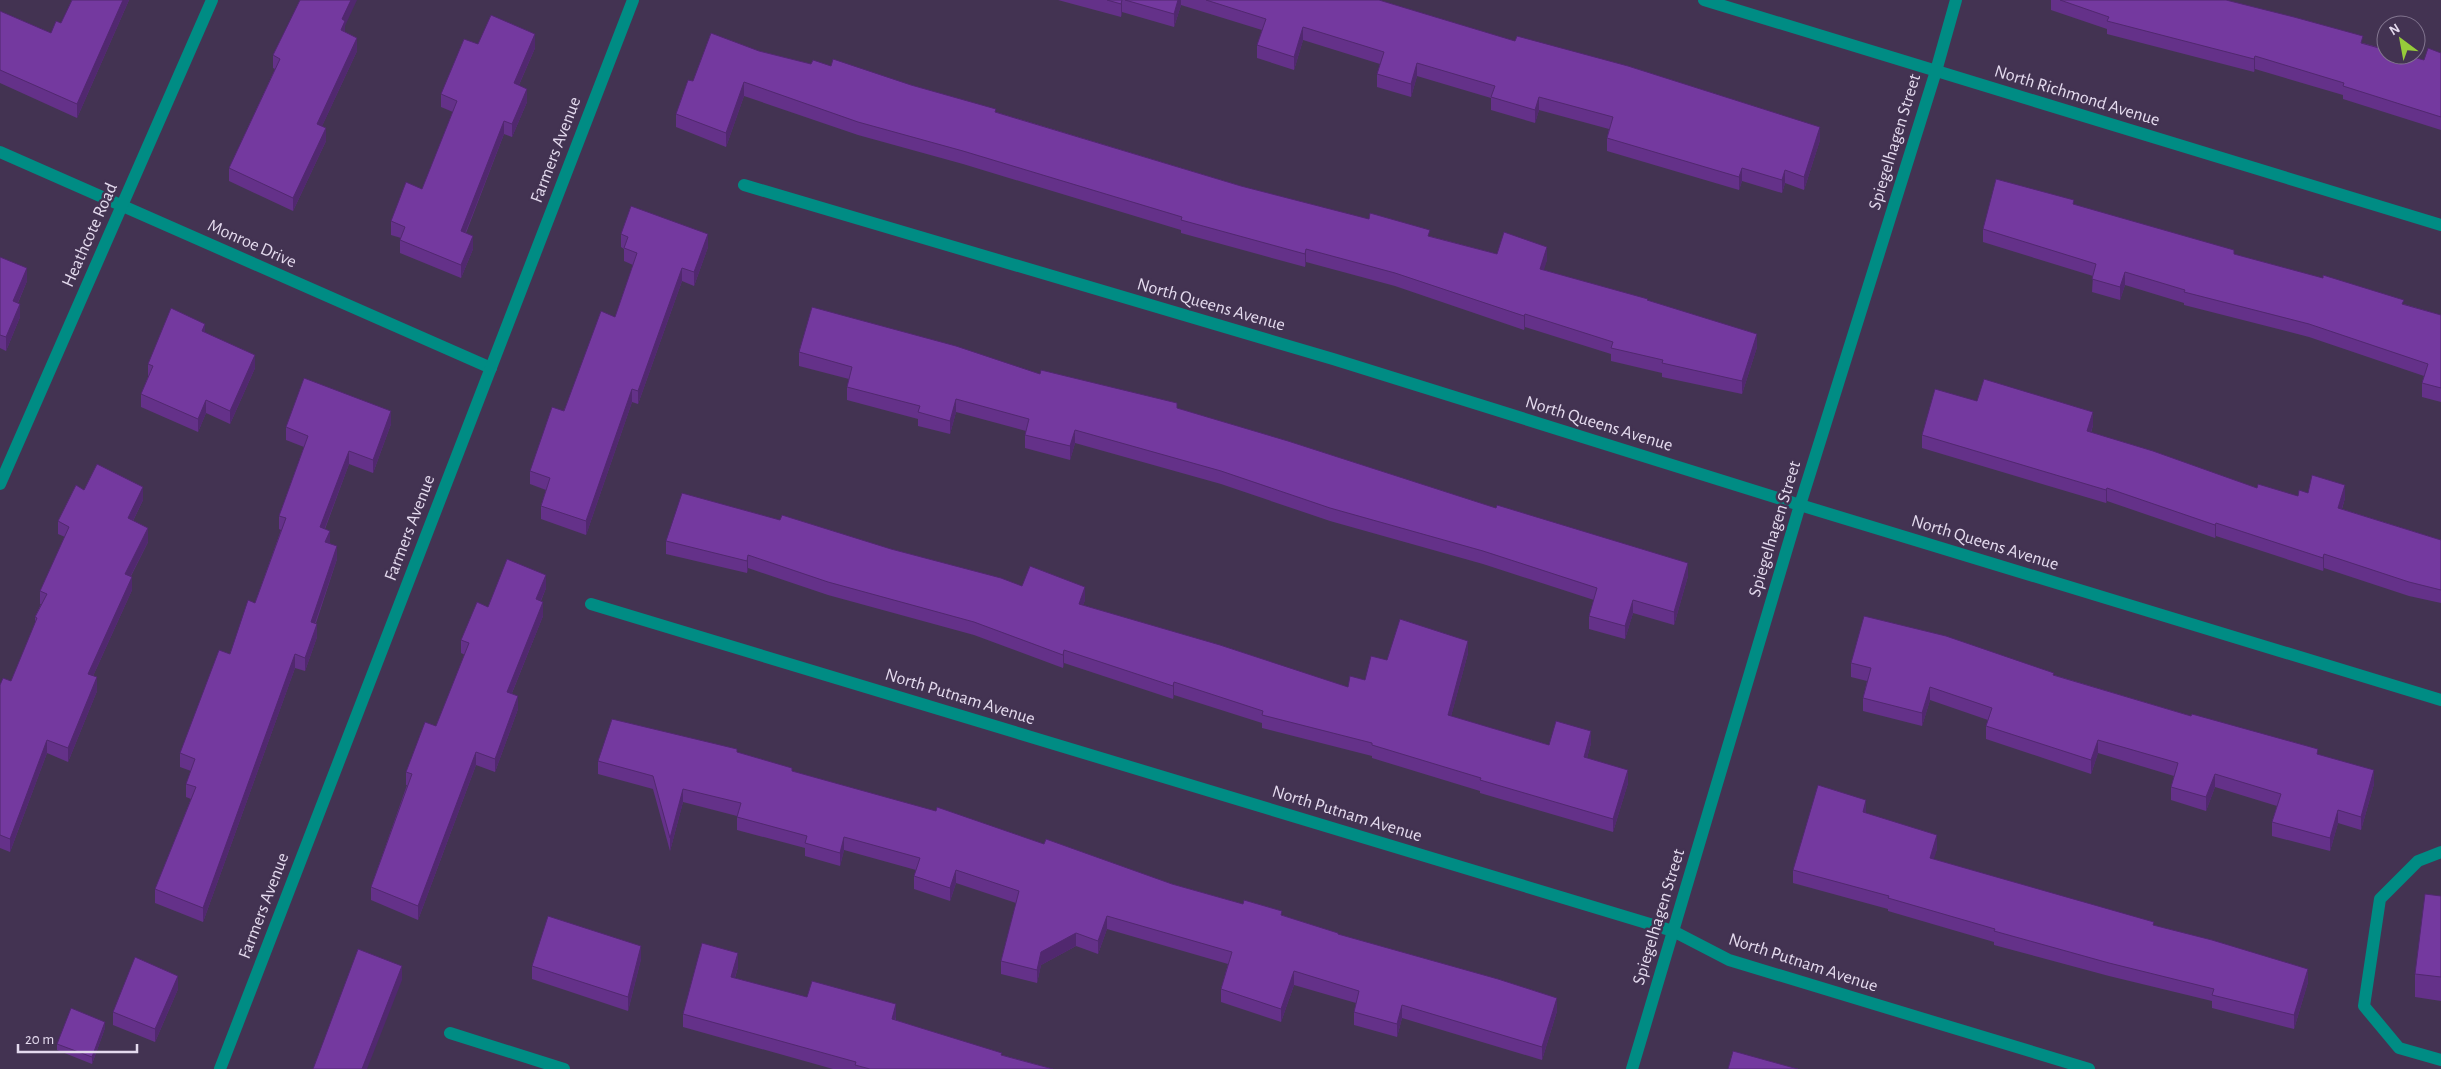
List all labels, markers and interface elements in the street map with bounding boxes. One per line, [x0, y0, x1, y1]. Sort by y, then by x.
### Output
north arrow [2376, 15, 2426, 65]
text: N [2387, 21, 2402, 38]
street label: North Richmond Avenue [1992, 62, 2162, 130]
street label: Spiegelhagen Street [1866, 72, 1924, 212]
street label: Farmers Avenue [528, 95, 584, 205]
street label: Heathcote Road [59, 180, 121, 290]
street label: Monroe Drive [205, 216, 299, 272]
street label: North Queens Avenue [1135, 275, 1287, 335]
street label: North Queens Avenue [1523, 393, 1675, 455]
street label: Spiegelhagen Street [1746, 459, 1804, 599]
street label: Farmers Avenue [382, 473, 438, 583]
street label: North Queens Avenue [1909, 512, 2061, 574]
street label: North Putnam Avenue [883, 666, 1037, 728]
street label: North Putnam Avenue [1270, 783, 1424, 845]
street label: Spiegelhagen Street [1630, 847, 1688, 987]
street label: Farmers Avenue [236, 851, 292, 961]
street label: North Putnam Avenue [1726, 930, 1880, 996]
scale bar [18, 1022, 136, 1054]
text: 20 m [25, 1032, 54, 1047]

